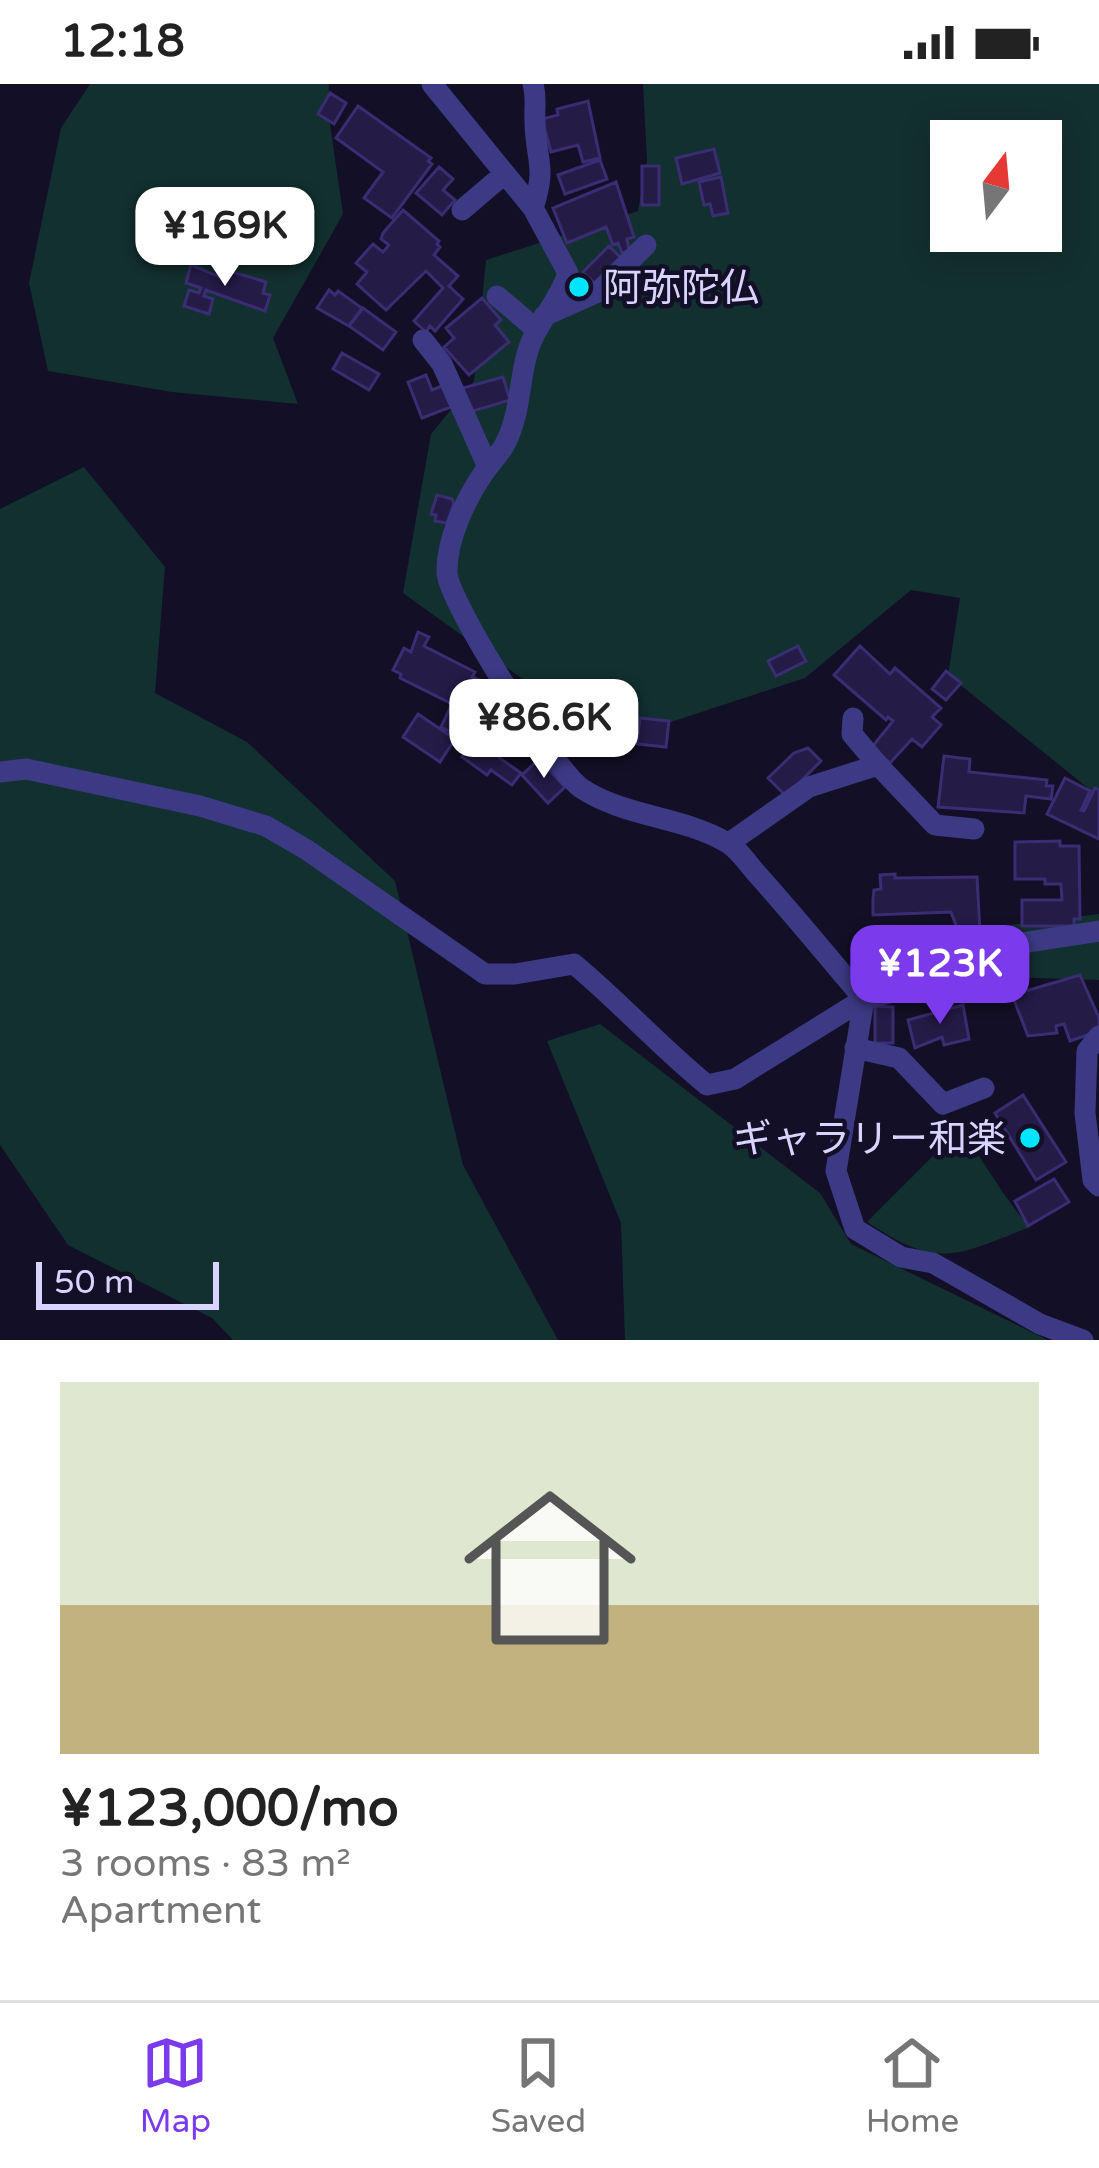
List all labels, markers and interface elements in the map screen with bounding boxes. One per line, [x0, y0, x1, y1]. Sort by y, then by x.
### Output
text: 12:18 [60, 15, 185, 69]
north arrow [930, 120, 1062, 252]
map controls [930, 120, 1062, 252]
pin: ¥169K [141, 187, 309, 289]
text: ¥169K [162, 202, 288, 249]
place label: 阿弥陀仏 [603, 265, 759, 312]
marker: 阿弥陀仏 [566, 274, 592, 300]
pin: ¥86.6K [446, 679, 642, 781]
text: ¥86.6K [476, 694, 612, 741]
pin: ¥123K [856, 925, 1024, 1027]
text: ¥123K [877, 940, 1003, 987]
place label: ギャラリー和楽 [733, 1116, 1006, 1163]
marker: ギャラリー和楽 [1017, 1125, 1043, 1151]
scale bar [36, 1256, 219, 1309]
text: 50 m [54, 1263, 134, 1302]
icon: home [442, 1460, 658, 1676]
text: ¥123,000/mo [60, 1778, 399, 1840]
text: 3 rooms · 83 m² [60, 1840, 351, 1887]
text: Apartment [60, 1887, 261, 1934]
tab: Map [140, 2030, 211, 2141]
tab: Saved [491, 2030, 586, 2141]
tab: Home [866, 2030, 959, 2141]

